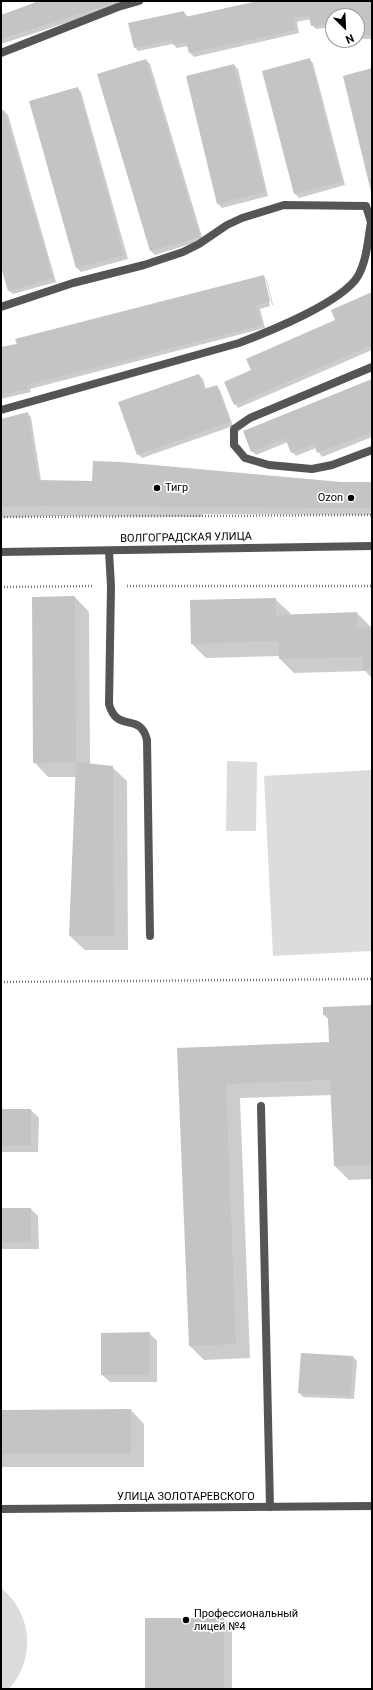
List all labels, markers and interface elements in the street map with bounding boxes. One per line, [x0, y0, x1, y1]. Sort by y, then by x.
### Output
north arrow [325, 8, 365, 48]
text: N [343, 31, 356, 46]
place label: Тигр [165, 481, 188, 495]
marker: Тигр [152, 483, 162, 493]
place label: Ozon [318, 491, 343, 505]
marker: Ozon [346, 493, 356, 503]
street label: ВОЛГОГРАДСКАЯ УЛИЦА [120, 530, 252, 546]
street label: УЛИЦА ЗОЛОТАРЕВСКОГО [117, 1490, 255, 1504]
place label: Профессиональный лицей №4 [194, 1607, 298, 1633]
marker: Профессиональный лицей №4 [181, 1615, 191, 1625]

